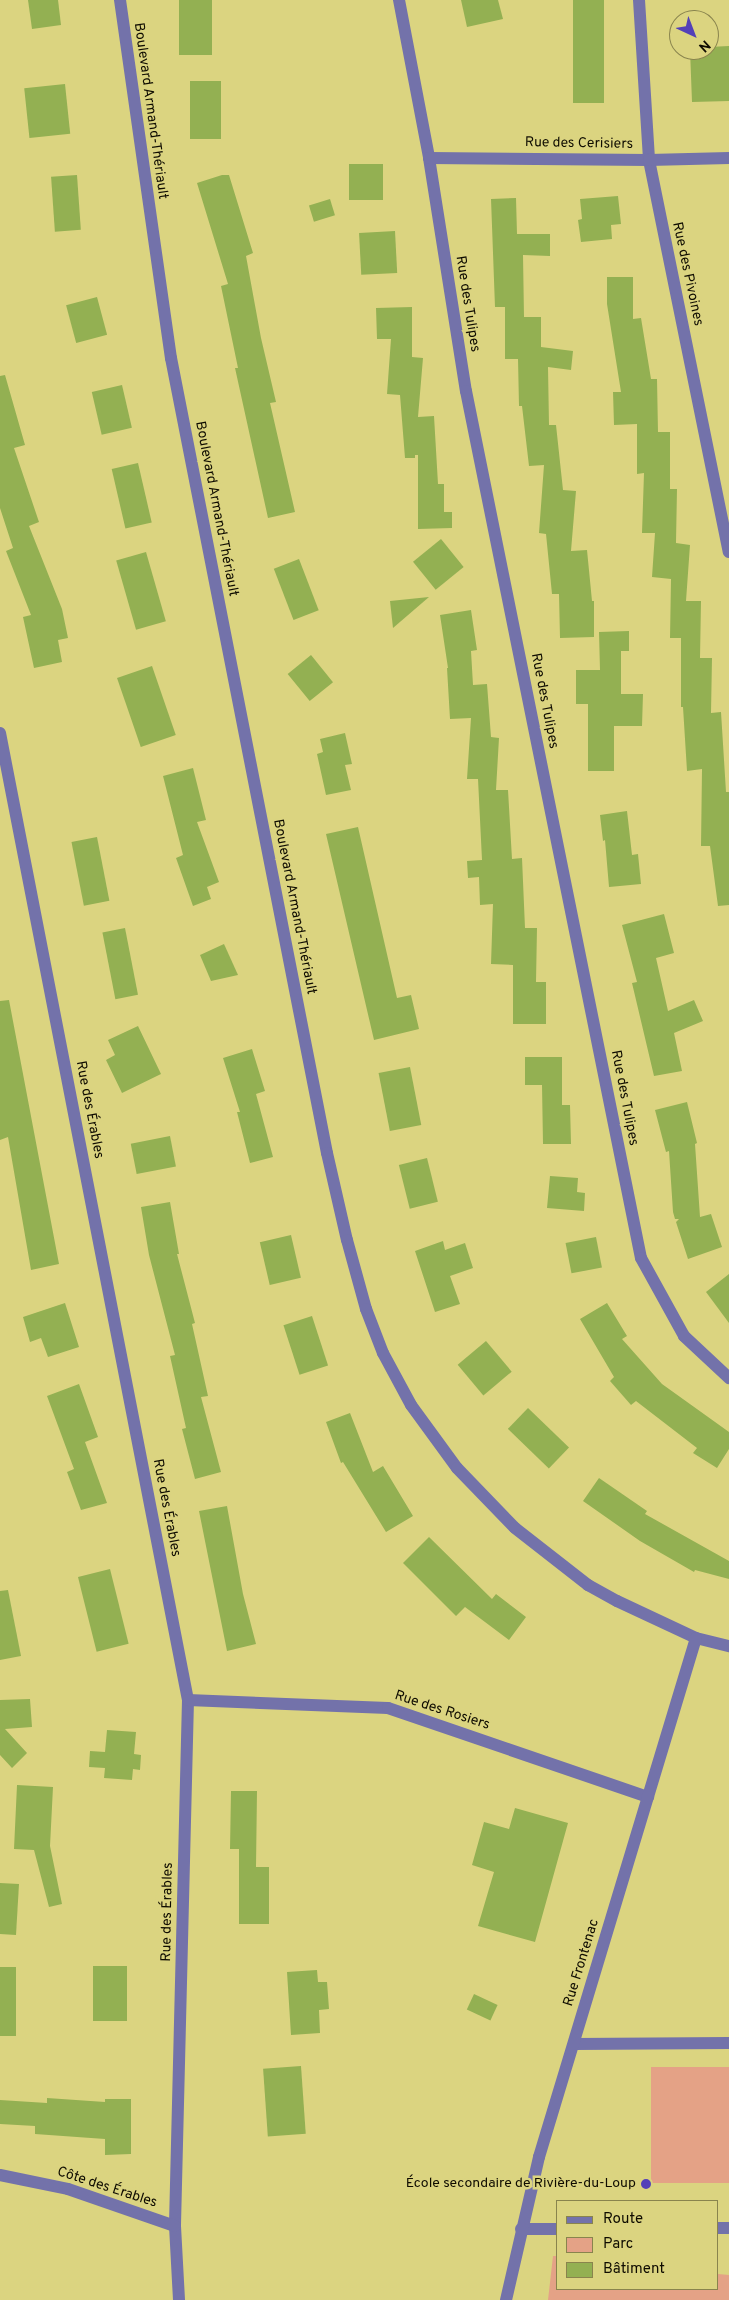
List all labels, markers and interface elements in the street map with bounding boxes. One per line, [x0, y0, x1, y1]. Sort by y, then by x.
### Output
north arrow [669, 10, 719, 60]
street label: Boulevard Armand-Thériault [129, 21, 171, 201]
text: N [694, 36, 713, 55]
street label: Rue des Cerisiers [525, 135, 633, 153]
street label: Rue des Pivoines [668, 221, 706, 327]
street label: Rue des Tulipes [451, 254, 483, 354]
street label: Boulevard Armand-Thériault [191, 420, 241, 598]
street label: Rue des Tulipes [526, 651, 562, 751]
street label: Boulevard Armand-Thériault [269, 818, 319, 996]
street label: Rue des Tulipes [606, 1048, 642, 1148]
street label: Rue des Érables [71, 1060, 107, 1160]
street label: Rue des Érables [148, 1458, 184, 1558]
street label: Rue des Rosiers [392, 1688, 492, 1734]
street label: Rue des Érables [159, 1862, 177, 1962]
street label: Rue Frontenac [561, 1917, 603, 2009]
street label: Côte des Érables [55, 2164, 159, 2212]
place label: École secondaire de Rivière-du-Loup [406, 2176, 636, 2192]
marker: École secondaire de Rivière-du-Loup [640, 2178, 652, 2190]
legend [556, 2200, 719, 2290]
text: Route [603, 2210, 643, 2229]
text: Parc [603, 2235, 633, 2254]
text: Bâtiment [603, 2260, 665, 2279]

